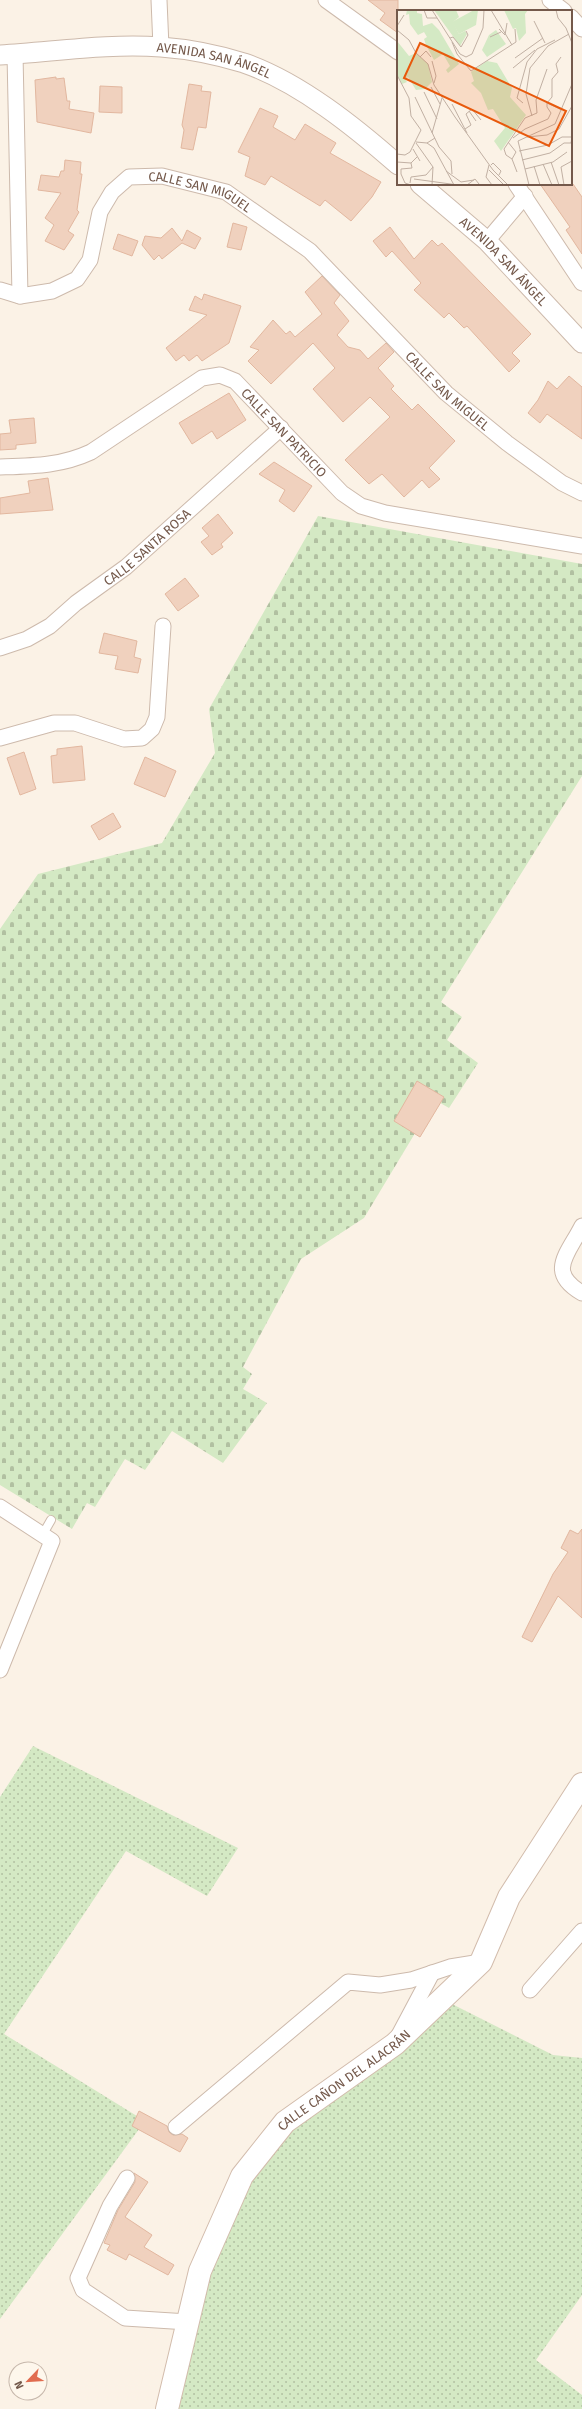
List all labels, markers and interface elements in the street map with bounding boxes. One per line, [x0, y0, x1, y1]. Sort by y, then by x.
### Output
inset map [397, 10, 572, 185]
street label: AVENIDA SAN ÁNGEL [156, 39, 274, 81]
street label: CALLE SAN MIGUEL [148, 168, 255, 215]
street label: AVENIDA SAN ÁNGEL [457, 214, 551, 309]
street label: CALLE SAN MIGUEL [403, 348, 493, 434]
street label: CALLE SAN PATRICIO [238, 385, 330, 480]
street label: CALLE SANTA ROSA [100, 505, 194, 588]
street label: CALLE CAÑON DEL ALACRÁN [274, 2026, 413, 2133]
north arrow [8, 2361, 48, 2401]
text: N [12, 2379, 27, 2391]

